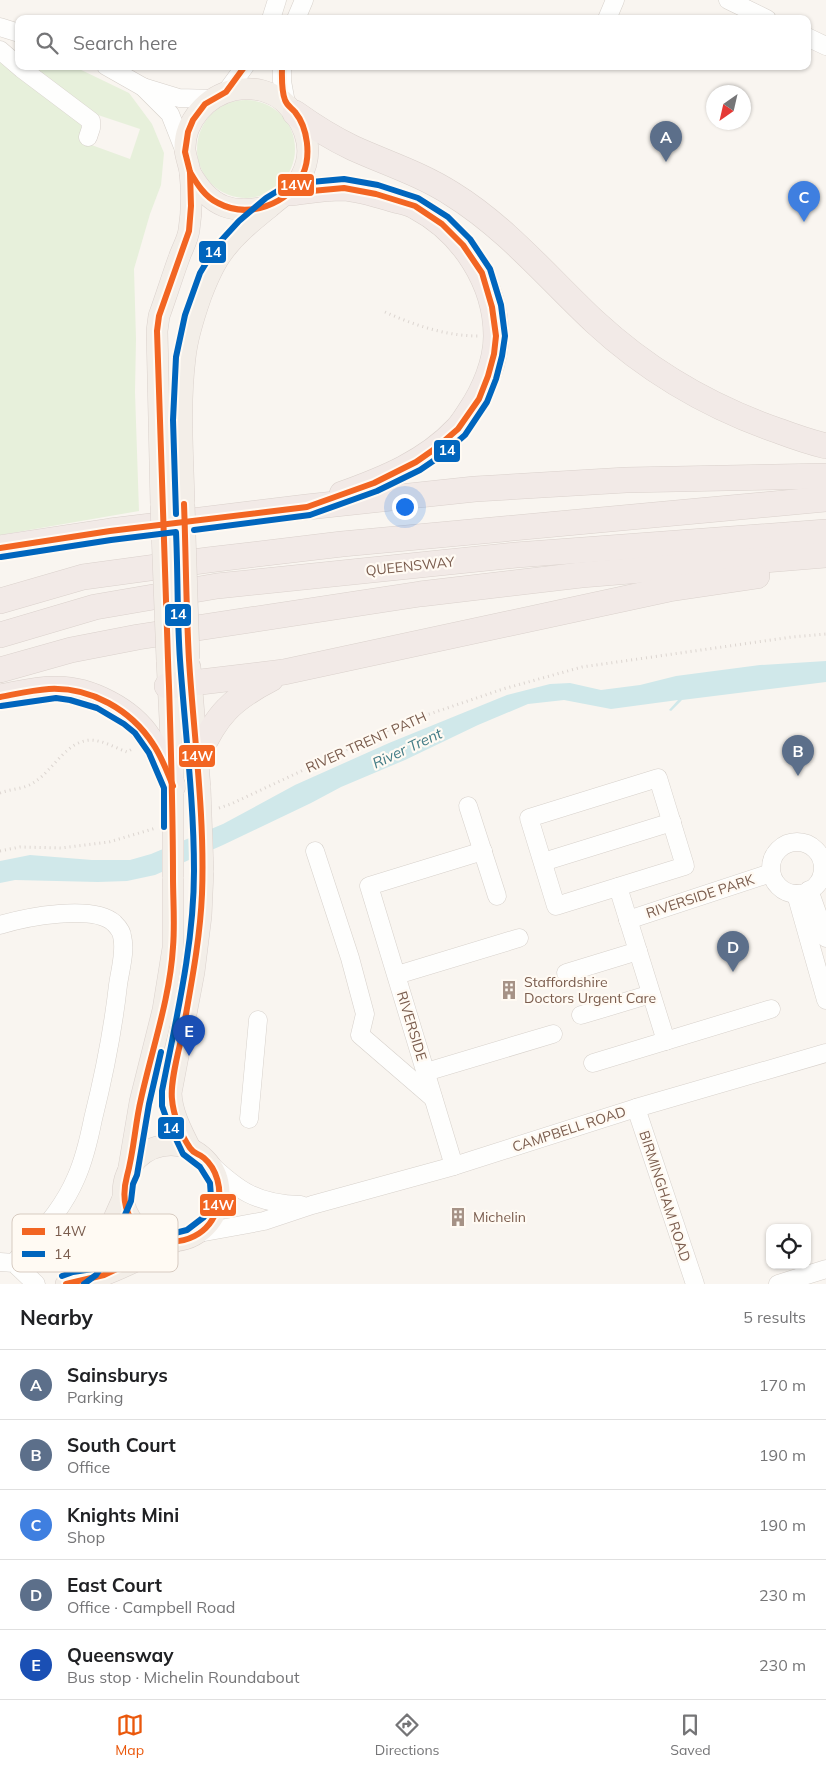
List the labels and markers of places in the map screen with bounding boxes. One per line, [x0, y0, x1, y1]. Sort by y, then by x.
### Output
pin: A [650, 121, 682, 162]
pin: C [788, 181, 820, 222]
pin: B [782, 735, 814, 776]
pin: D [717, 931, 749, 972]
place label: Staffordshire Doctors Urgent Care [524, 973, 656, 1007]
building icon: Staffordshire Doctors Urgent Care [498, 979, 520, 1001]
pin: E [173, 1015, 205, 1056]
building icon: Michelin [447, 1206, 469, 1228]
place label: Michelin [473, 1208, 526, 1226]

